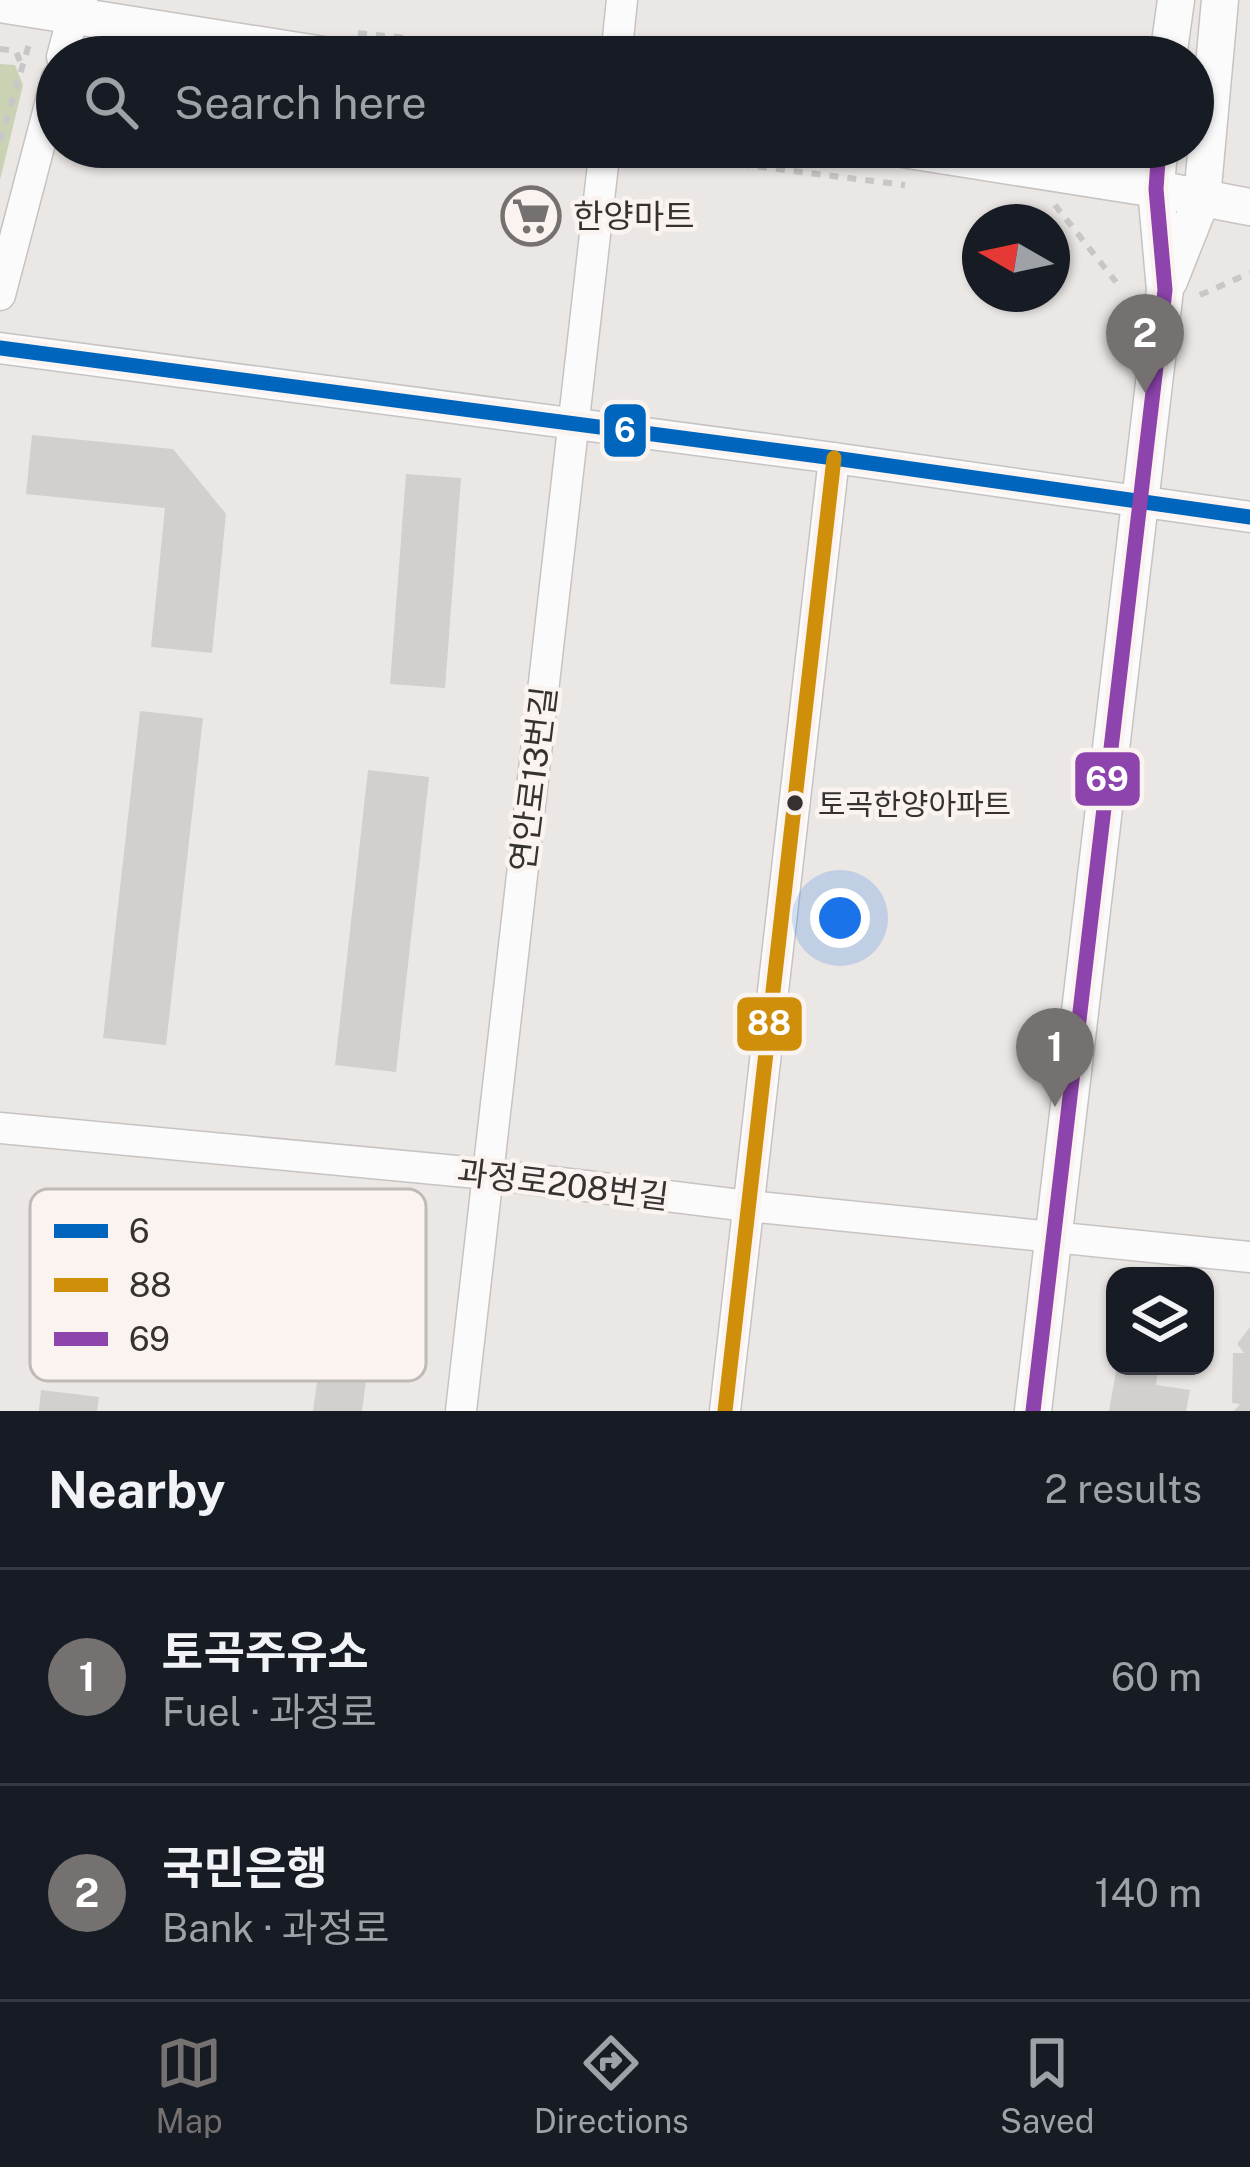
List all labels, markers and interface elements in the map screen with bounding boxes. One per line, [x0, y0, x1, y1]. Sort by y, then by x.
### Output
search box [36, 36, 1214, 168]
icon: search [78, 69, 144, 135]
text: Search here [174, 76, 427, 129]
supermarket icon: 한양마트 [500, 185, 562, 247]
place label: 한양마트 [573, 197, 694, 235]
north arrow [962, 204, 1070, 312]
pin: 2 [1106, 294, 1184, 393]
line badge: 6 [602, 402, 648, 459]
text: 6 [614, 411, 636, 449]
street label: 연안로13번길 [503, 684, 563, 874]
line badge: 69 [1073, 750, 1142, 808]
text: 69 [1085, 760, 1129, 798]
place label: 토곡한양아파트 [818, 786, 1011, 822]
marker: 토곡한양아파트 [784, 792, 806, 814]
your location [810, 888, 870, 948]
line badge: 88 [735, 995, 804, 1053]
text: 88 [747, 1004, 791, 1042]
pin: 1 [1016, 1008, 1094, 1107]
street label: 과정로208번길 [455, 1152, 671, 1216]
legend [30, 1189, 426, 1381]
text: 6 [129, 1212, 150, 1250]
text: 88 [129, 1266, 172, 1304]
map controls [1106, 1267, 1214, 1375]
button: layers [1106, 1267, 1214, 1375]
text: 69 [129, 1320, 170, 1358]
text: Nearby [48, 1460, 225, 1519]
text: 2 results [1045, 1466, 1202, 1512]
text: 토곡주유소 [162, 1625, 369, 1678]
text: 1 [79, 1654, 95, 1700]
text: 60 m [1111, 1654, 1202, 1700]
text: Fuel · 과정로 [162, 1689, 377, 1735]
text: 국민은행 [162, 1841, 328, 1894]
text: 2 [75, 1870, 99, 1916]
text: 140 m [1095, 1870, 1202, 1916]
text: Bank · 과정로 [162, 1905, 389, 1951]
tab: Map [156, 2030, 223, 2140]
tab: Directions [534, 2030, 689, 2140]
tab: Saved [1000, 2030, 1094, 2140]

